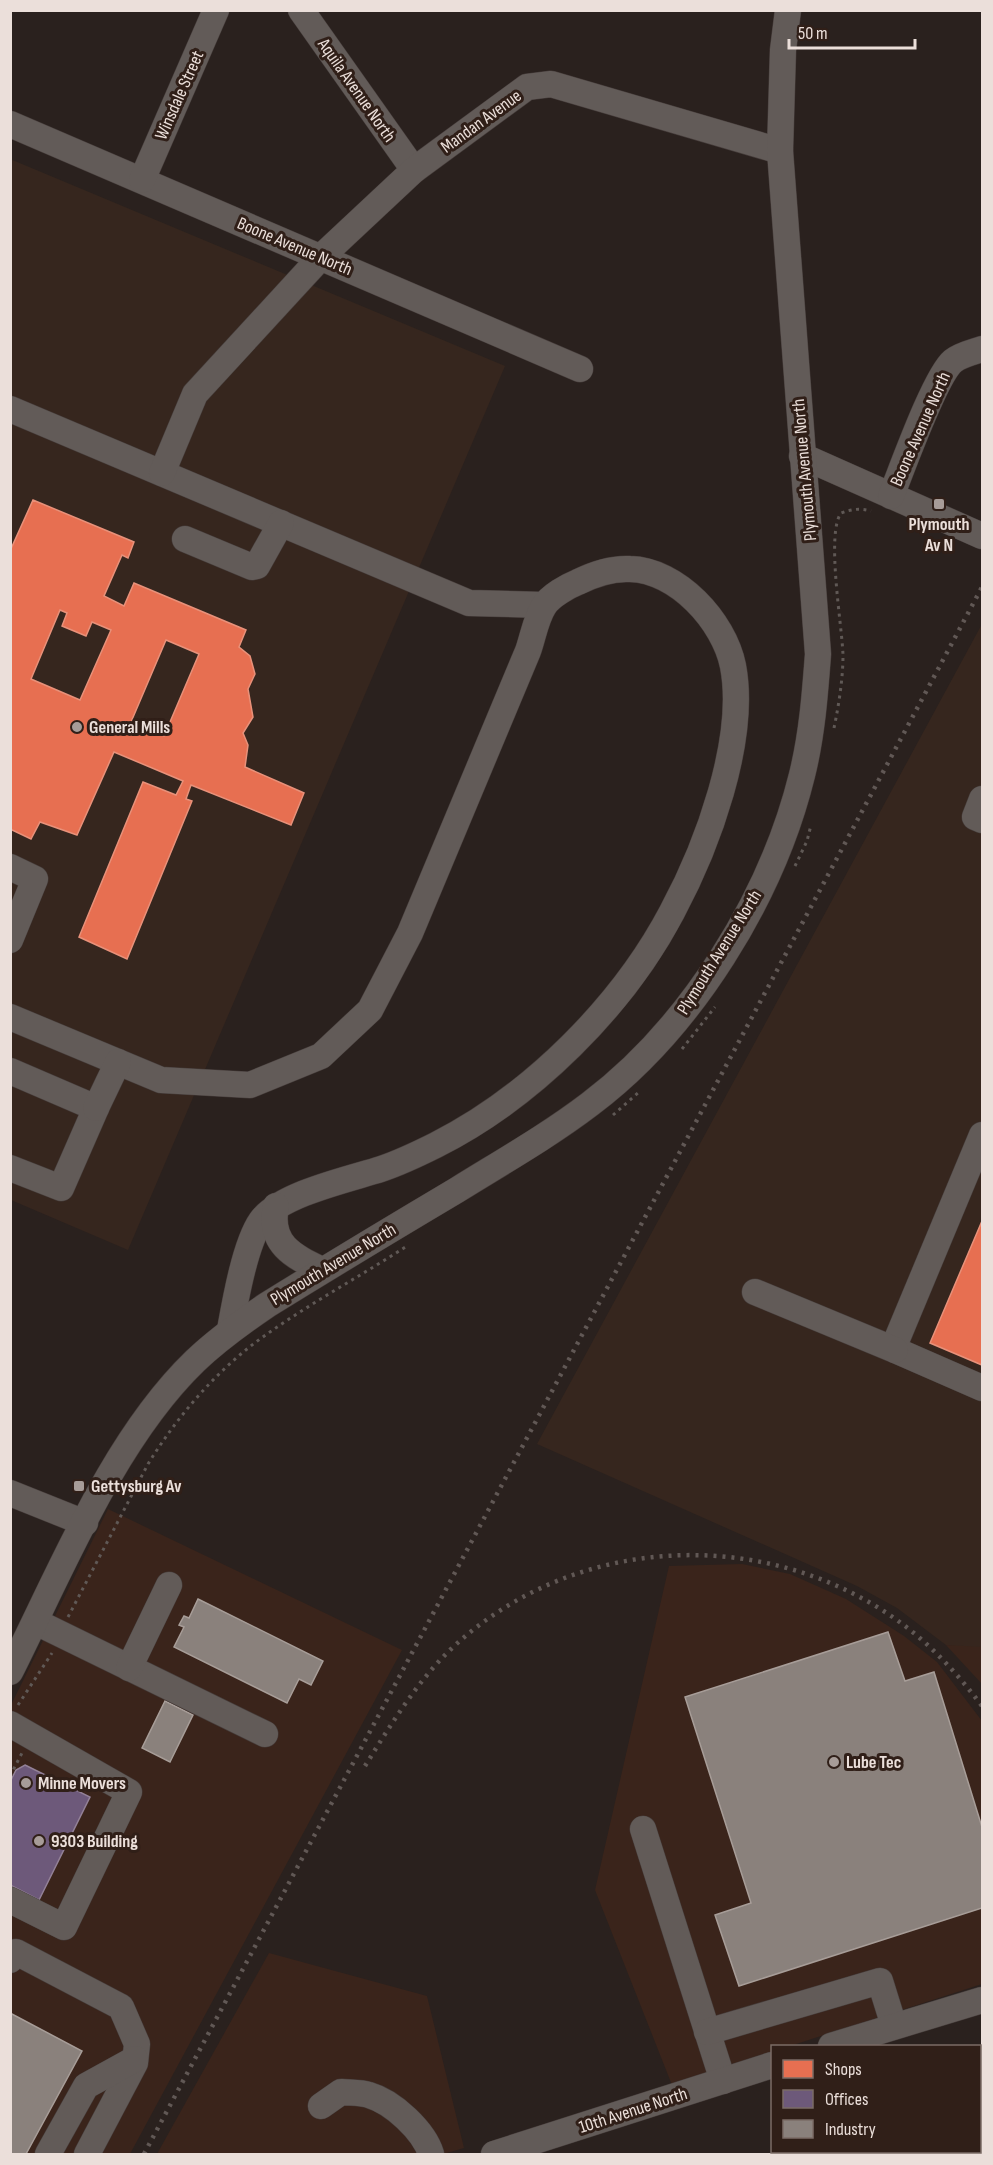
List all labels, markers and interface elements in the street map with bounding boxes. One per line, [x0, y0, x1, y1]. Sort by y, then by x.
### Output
scale bar [789, 12, 915, 50]
text: 50 m [798, 23, 828, 44]
street label: Aquila Avenue North [313, 34, 400, 146]
street label: Winsdale Street [151, 47, 209, 143]
street label: Mandan Avenue [437, 85, 526, 158]
street label: Boone Avenue North [234, 213, 355, 280]
street label: Boone Avenue North [886, 369, 955, 490]
street label: Plymouth Avenue North [788, 398, 821, 542]
marker: Plymouth Av N [932, 497, 946, 511]
place label: Plymouth Av N [909, 514, 969, 556]
place label: General Mills [89, 717, 170, 738]
marker: General Mills [70, 720, 84, 734]
street label: Plymouth Avenue North [673, 886, 766, 1018]
street label: Plymouth Avenue North [267, 1219, 400, 1310]
place label: Gettysburg Av [91, 1476, 182, 1497]
marker: Gettysburg Av [72, 1479, 86, 1493]
place label: Lube Tec [846, 1752, 901, 1773]
marker: Lube Tec [827, 1755, 841, 1769]
place label: Minne Movers [38, 1773, 126, 1794]
marker: Minne Movers [19, 1776, 33, 1790]
place label: 9303 Building [51, 1831, 138, 1852]
marker: 9303 Building [32, 1834, 46, 1848]
legend [771, 2045, 981, 2153]
text: Shops [825, 2059, 862, 2080]
street label: 10th Avenue North [576, 2083, 690, 2138]
text: Offices [825, 2089, 868, 2110]
text: Industry [825, 2119, 876, 2140]

